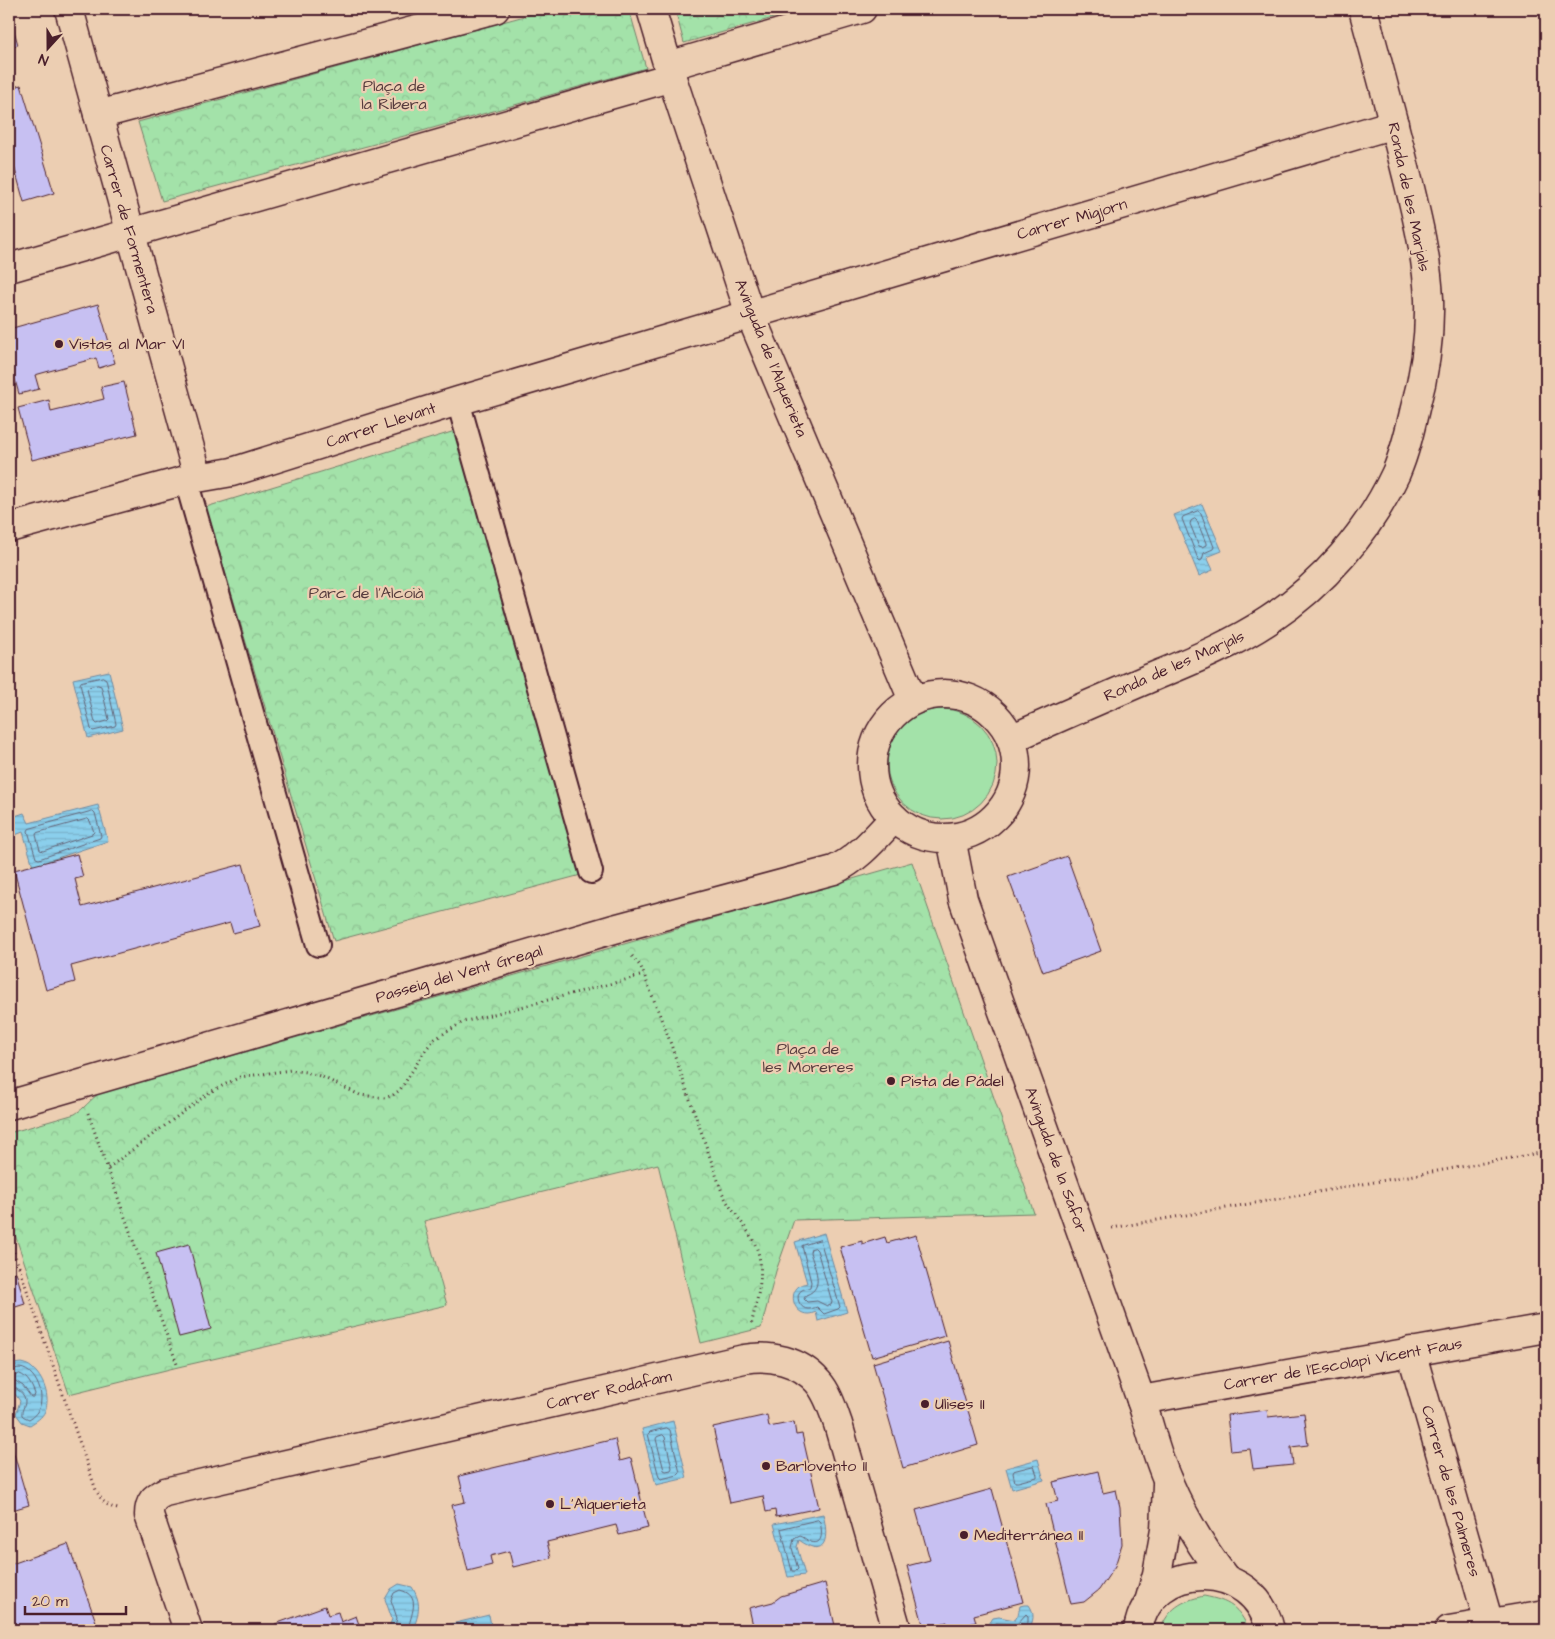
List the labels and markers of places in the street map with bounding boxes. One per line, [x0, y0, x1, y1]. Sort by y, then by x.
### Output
place label: Vistas al Mar VI [69, 333, 185, 355]
marker: Vistas al Mar VI [53, 338, 65, 350]
place label: Pista de Pádel [901, 1070, 1004, 1092]
marker: Pista de Pádel [885, 1075, 897, 1087]
place label: Ulises II [935, 1393, 985, 1415]
marker: Ulises II [919, 1398, 931, 1410]
place label: Barlovento II [776, 1455, 868, 1477]
marker: Barlovento II [760, 1460, 772, 1472]
place label: L'Alquerieta [560, 1493, 646, 1515]
marker: L'Alquerieta [544, 1498, 556, 1510]
place label: Mediterránea II [974, 1524, 1083, 1546]
marker: Mediterránea II [958, 1529, 970, 1541]

